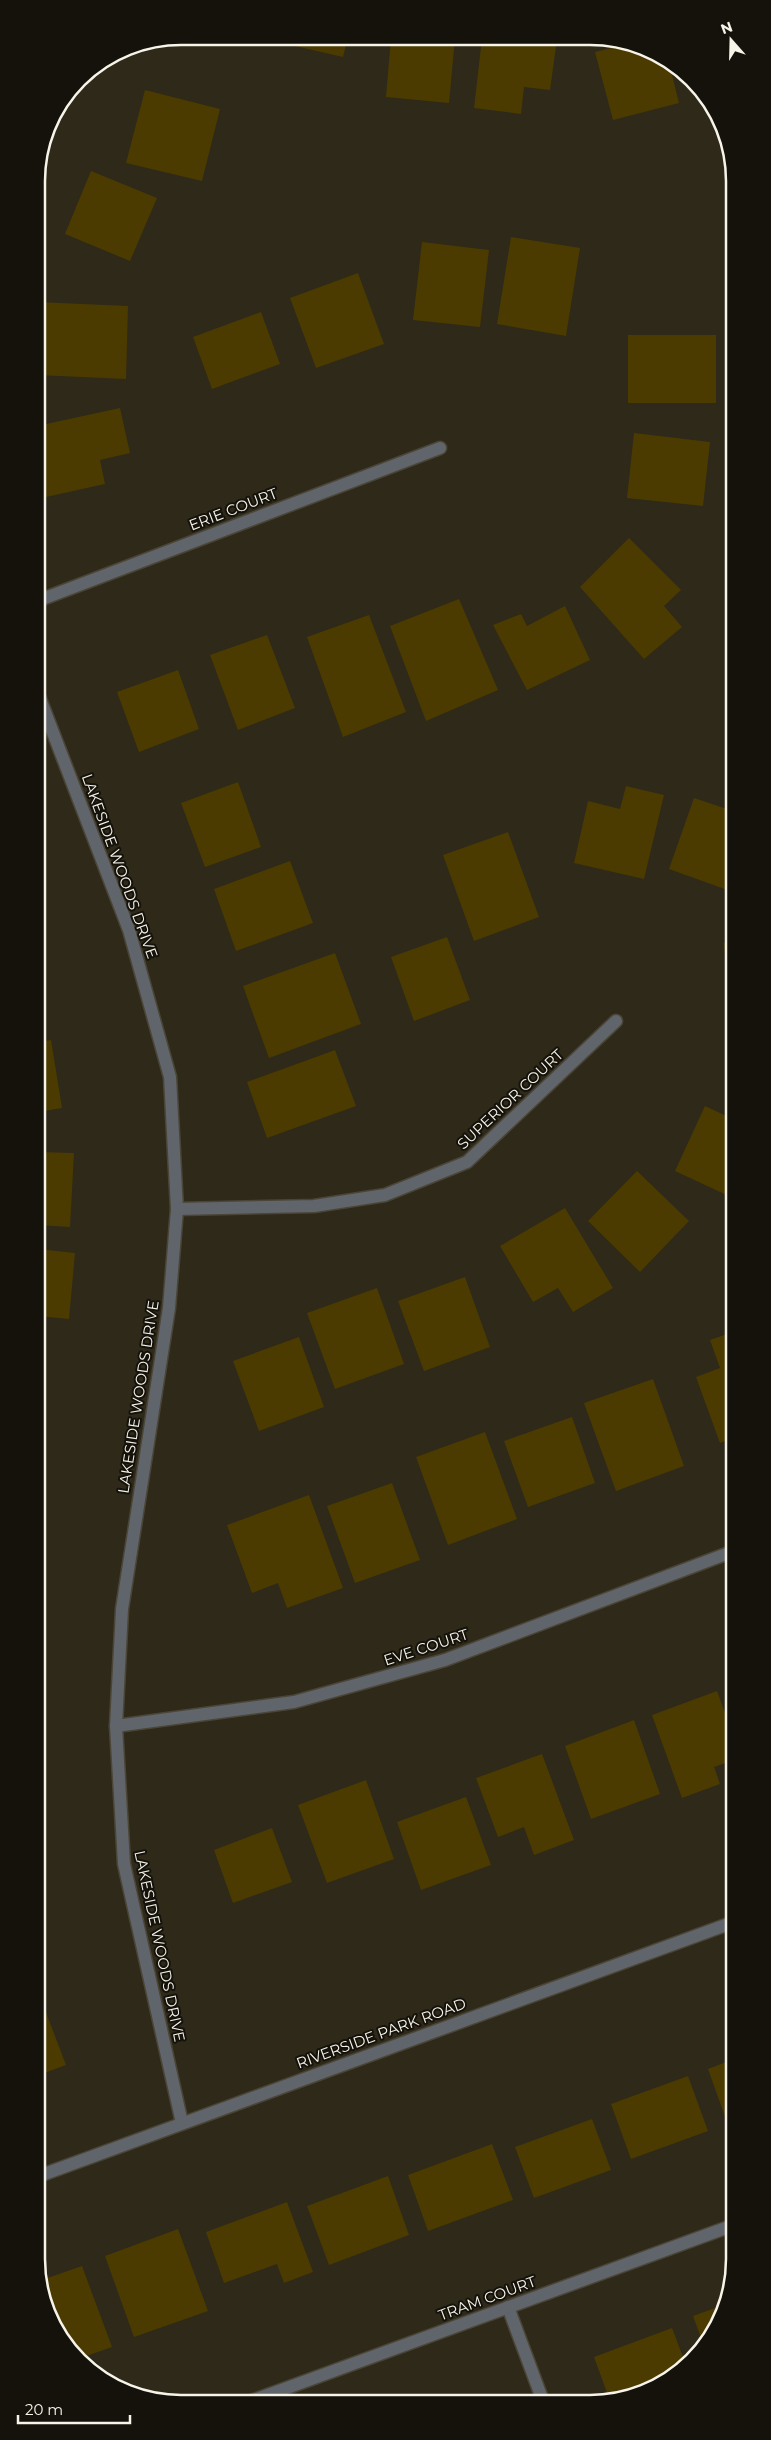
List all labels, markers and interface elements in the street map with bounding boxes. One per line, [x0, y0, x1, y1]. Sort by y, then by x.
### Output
north arrow [706, 15, 756, 65]
text: N [718, 17, 735, 38]
street label: ERIE COURT [186, 483, 280, 535]
street label: LAKESIDE WOODS DRIVE [78, 771, 162, 961]
street label: SUPERIOR COURT [453, 1045, 567, 1153]
street label: LAKESIDE WOODS DRIVE [113, 1299, 163, 1495]
street label: EVE COURT [381, 1624, 471, 1670]
street label: LAKESIDE WOODS DRIVE [130, 1849, 190, 2043]
street label: RIVERSIDE PARK ROAD [294, 1993, 468, 2073]
street label: TRAM COURT [436, 2271, 539, 2324]
scale bar [18, 2392, 130, 2424]
text: 20 m [25, 2400, 63, 2419]

